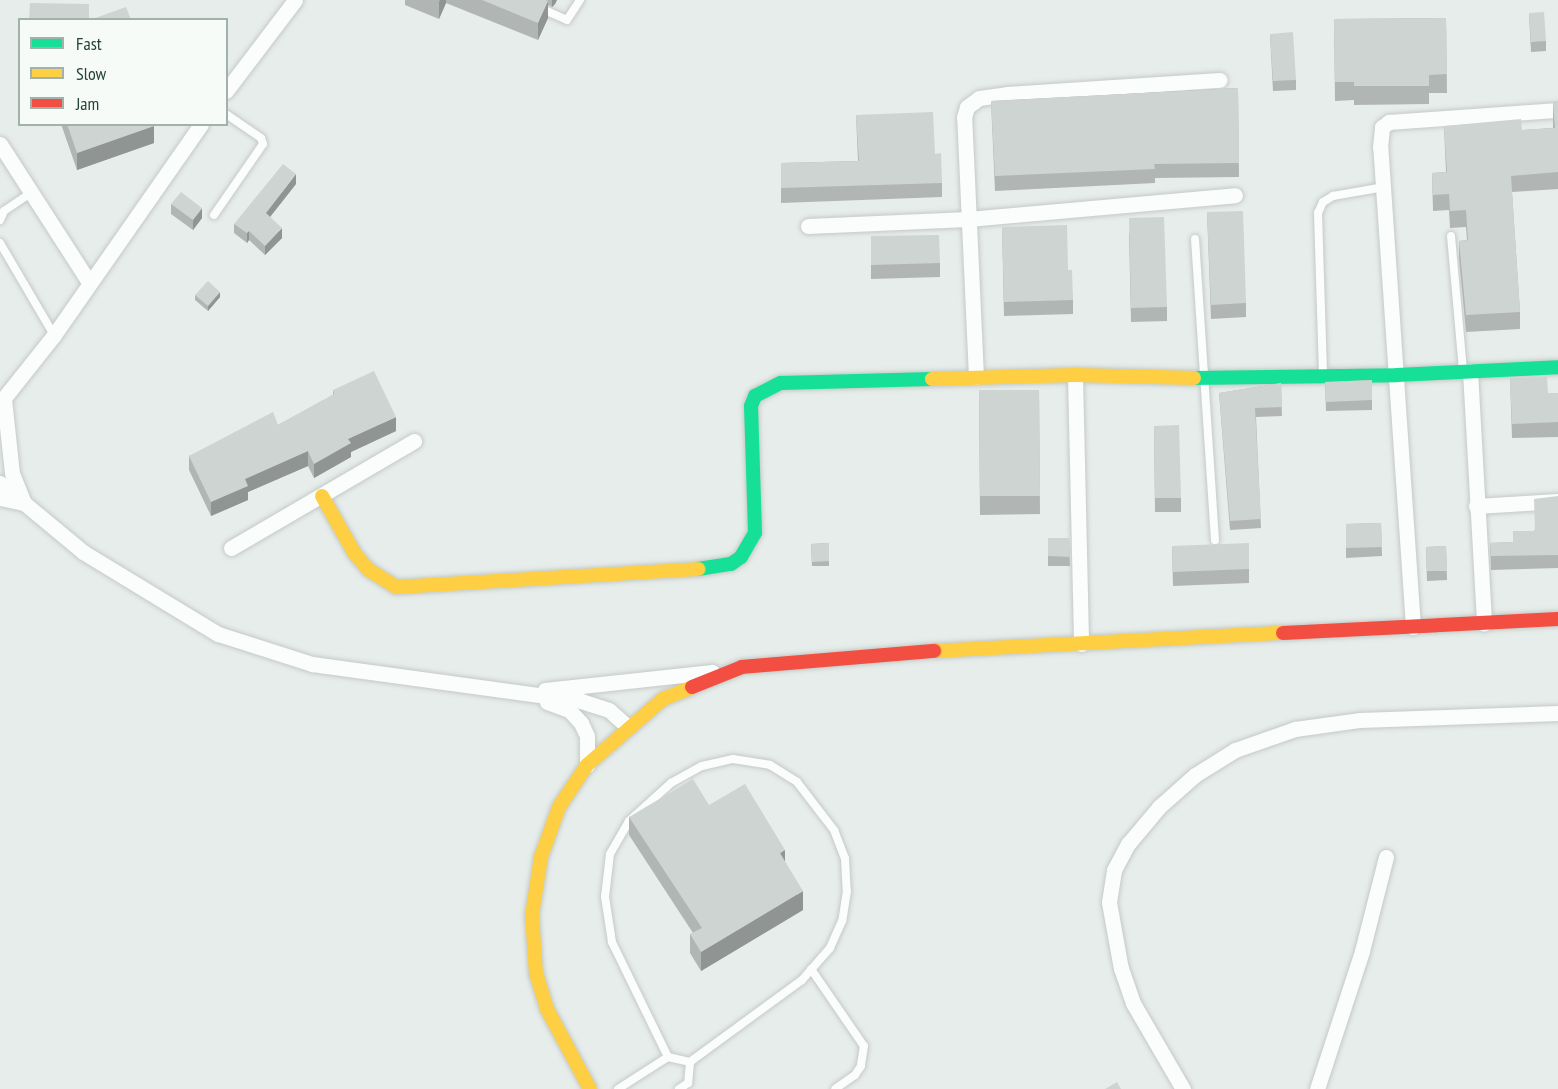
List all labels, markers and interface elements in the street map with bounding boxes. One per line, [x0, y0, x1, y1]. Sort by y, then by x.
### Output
legend [18, 18, 228, 126]
text: Fast [76, 32, 102, 55]
text: Slow [76, 62, 106, 85]
text: Jam [76, 92, 99, 115]

